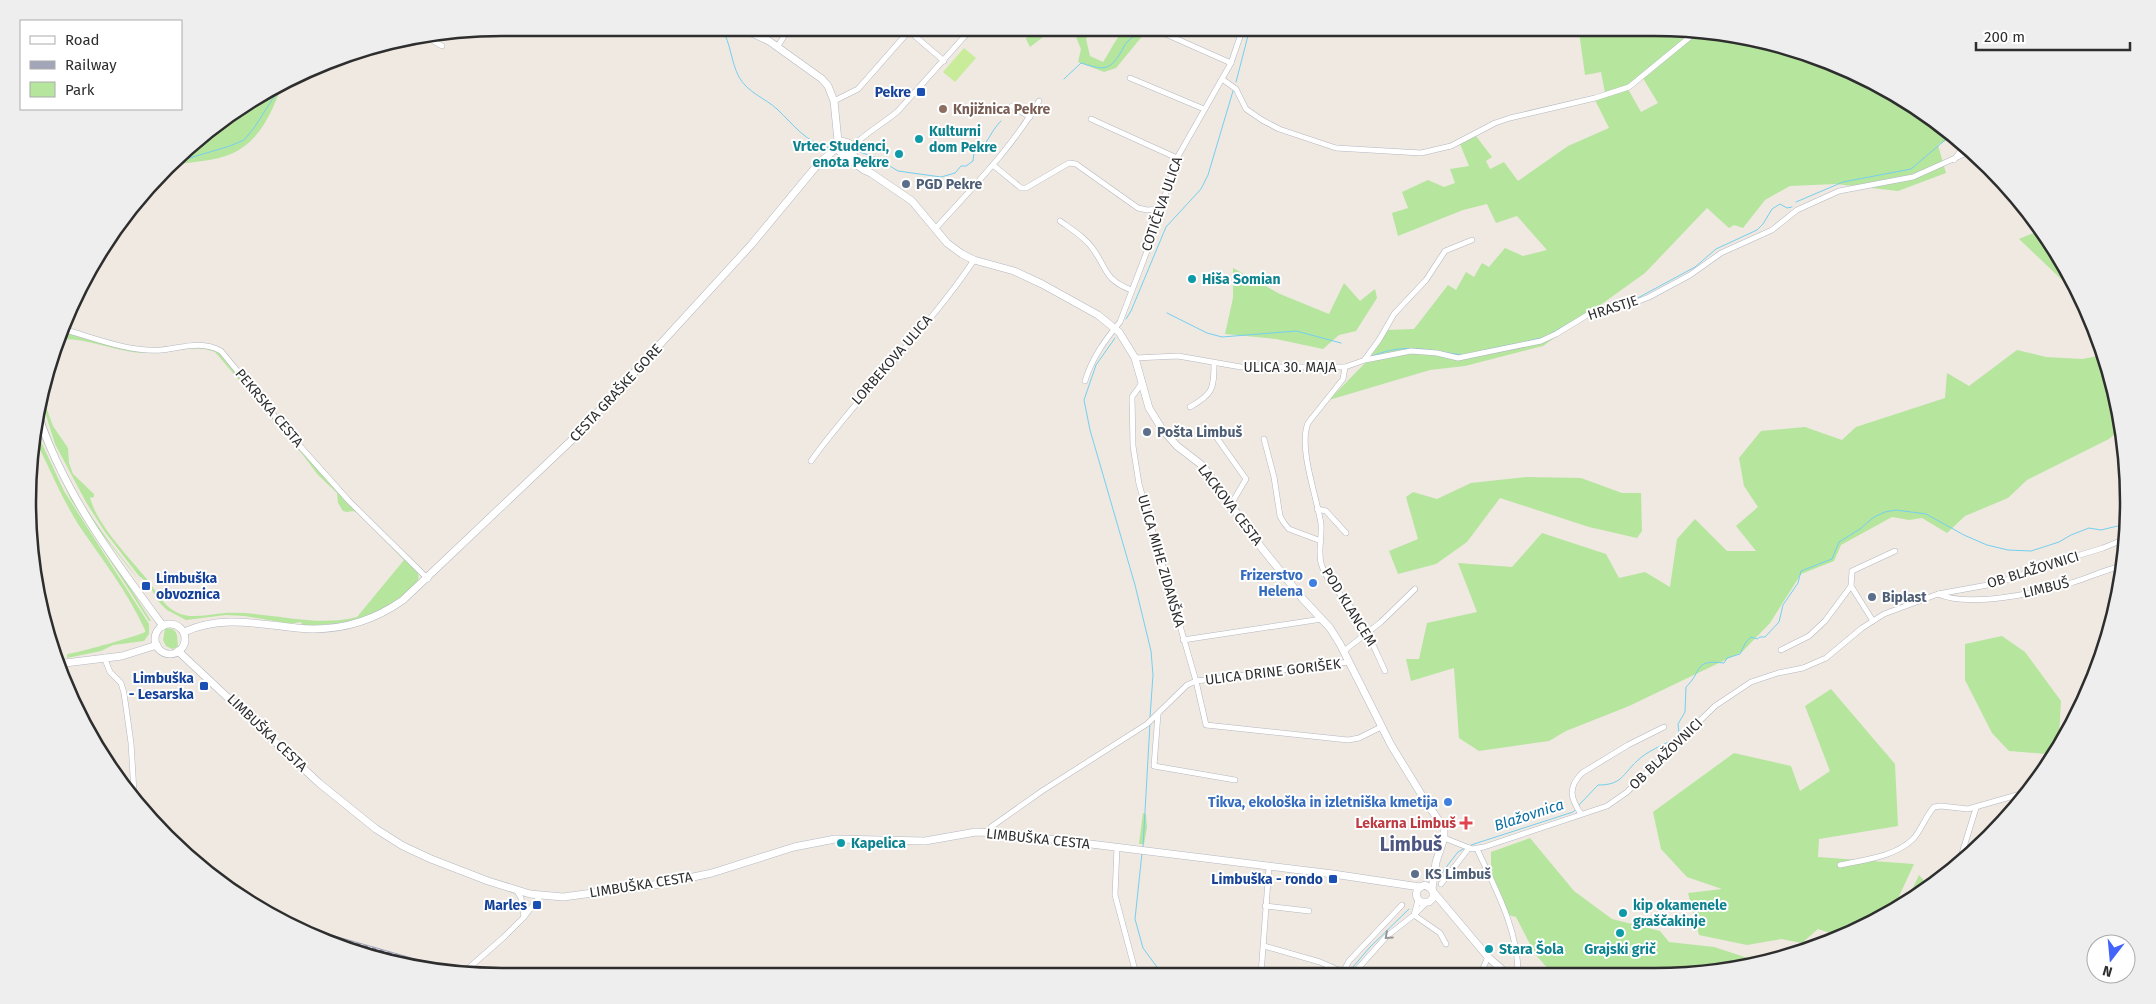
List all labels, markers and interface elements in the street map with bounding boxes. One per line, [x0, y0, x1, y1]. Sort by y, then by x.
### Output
legend [20, 20, 182, 110]
scale bar [1976, 20, 2130, 52]
text: 200 m [1984, 28, 2025, 46]
text: Road [65, 31, 100, 49]
text: Railway [65, 56, 117, 74]
text: Park [65, 81, 95, 99]
place label: Pekre [875, 84, 911, 101]
marker: Pekre [915, 86, 927, 98]
place label: Knjižnica Pekre [953, 101, 1050, 118]
marker: Knjižnica Pekre [937, 103, 949, 115]
place label: Kulturni dom Pekre [929, 123, 997, 156]
marker: Kulturni dom Pekre [913, 133, 925, 145]
place label: Vrtec Studenci, enota Pekre [792, 138, 889, 171]
marker: Vrtec Studenci, enota Pekre [893, 148, 905, 160]
street label: COTIČEVA ULICA [1137, 154, 1186, 254]
place label: PGD Pekre [916, 176, 982, 193]
marker: PGD Pekre [900, 178, 912, 190]
place label: Hiša Somian [1202, 271, 1281, 288]
marker: Hiša Somian [1186, 273, 1198, 285]
street label: HRASTJE [1586, 292, 1640, 324]
street label: LORBEKOVA ULICA [848, 312, 936, 408]
street label: CESTA GRAŠKE GORE [566, 340, 666, 445]
street label: ULICA 30. MAJA [1243, 359, 1337, 376]
street label: PEKRSKA CESTA [231, 365, 307, 451]
place label: Pošta Limbuš [1157, 424, 1242, 441]
marker: Pošta Limbuš [1141, 426, 1153, 438]
street label: LACKOVA CESTA [1194, 461, 1266, 549]
street label: ULICA MIHE ZIDANŠKA [1134, 492, 1189, 629]
street label: OB BLAŽOVNICI [1985, 547, 2081, 592]
street label: POD KLANCEM [1318, 565, 1380, 650]
place label: Frizerstvo Helena [1240, 567, 1303, 600]
place label: Limbuška obvoznica [156, 570, 221, 603]
street label: LIMBUŠ [2021, 573, 2071, 602]
marker: Frizerstvo Helena [1307, 577, 1319, 589]
marker: Limbuška obvoznica [140, 580, 152, 592]
place label: Biplast [1882, 589, 1927, 606]
marker: Biplast [1866, 591, 1878, 603]
street label: ULICA DRINE GORIŠEK [1204, 654, 1343, 689]
place label: Limbuška - Lesarska [129, 670, 194, 703]
marker: Limbuška - Lesarska [198, 680, 210, 692]
street label: LIMBUŠKA CESTA [224, 690, 311, 775]
street label: OB BLAŽOVNICI [1625, 714, 1706, 793]
place label: Tikva, ekološka in izletniška kmetija [1208, 794, 1438, 811]
water label: Blažovnica [1492, 795, 1566, 835]
marker: Tikva, ekološka in izletniška kmetija [1442, 796, 1454, 808]
place label: Lekarna Limbuš [1355, 815, 1456, 832]
marker: Lekarna Limbuš [1460, 817, 1472, 829]
street label: LIMBUŠKA CESTA [985, 824, 1091, 853]
district label: Limbuš [1380, 833, 1442, 856]
place label: Kapelica [851, 835, 906, 852]
marker: Kapelica [835, 837, 847, 849]
place label: KS Limbuš [1425, 866, 1491, 883]
street label: LIMBUŠKA CESTA [588, 867, 694, 902]
marker: KS Limbuš [1409, 868, 1421, 880]
place label: Limbuška - rondo [1211, 871, 1323, 888]
marker: Limbuška - rondo [1327, 873, 1339, 885]
place label: Marles [484, 897, 527, 914]
place label: kip okamenele graščakinje [1633, 897, 1727, 930]
marker: Marles [531, 899, 543, 911]
marker: kip okamenele graščakinje [1617, 907, 1629, 919]
marker: Grajski grič [1614, 927, 1626, 939]
one-way arrow [1385, 930, 1394, 939]
north arrow [2086, 934, 2136, 984]
place label: Stara Šola [1499, 940, 1564, 958]
place label: Grajski grič [1584, 941, 1656, 958]
marker: Stara Šola [1483, 943, 1495, 955]
text: N [2101, 962, 2114, 980]

